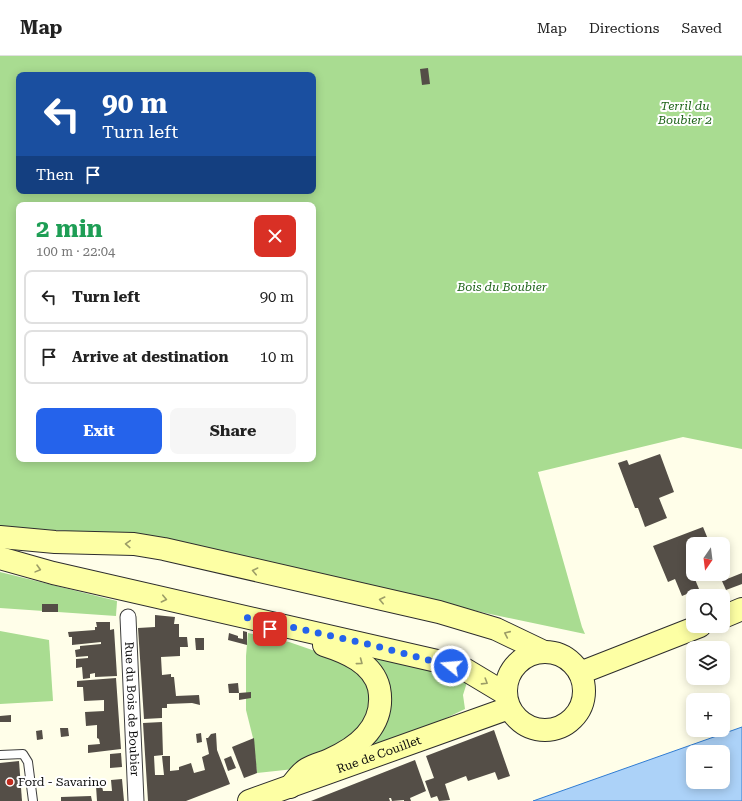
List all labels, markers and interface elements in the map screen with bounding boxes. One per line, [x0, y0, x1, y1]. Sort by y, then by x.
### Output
text: Map [20, 16, 62, 39]
text: Map [537, 20, 567, 36]
text: Directions [589, 20, 659, 36]
text: Saved [681, 20, 722, 36]
text: 90 m [102, 87, 167, 120]
icon: left [36, 88, 88, 140]
park label: Terril du Boubier 2 [657, 99, 712, 127]
text: Turn left [102, 121, 178, 142]
icon: arrive [82, 164, 104, 186]
text: Then [36, 166, 74, 184]
text: 2 min [36, 215, 103, 243]
button: close [254, 215, 296, 257]
text: 100 m · 22:04 [36, 244, 115, 259]
park label: Bois du Boubier [456, 280, 547, 294]
icon: left [38, 286, 60, 308]
text: Turn left [72, 288, 140, 306]
text: 90 m [260, 288, 294, 306]
icon: arrive [38, 346, 60, 368]
text: Arrive at destination [72, 348, 228, 366]
text: 10 m [260, 348, 294, 366]
button: Exit [36, 408, 162, 454]
button: Share [170, 408, 296, 454]
north arrow [686, 537, 730, 581]
map controls [686, 537, 730, 789]
one-way arrow [125, 540, 131, 549]
one-way arrow [34, 564, 41, 573]
one-way arrow [252, 567, 259, 575]
button: search [686, 589, 730, 633]
one-way arrow [161, 594, 167, 602]
one-way arrow [379, 596, 385, 604]
pin [253, 612, 287, 646]
icon: arrive [259, 618, 281, 640]
one-way arrow [504, 631, 512, 639]
street label: Rue du Bois de Boubier [122, 641, 142, 777]
button: layers [686, 641, 730, 685]
position arrow [430, 645, 472, 687]
one-way arrow [355, 657, 362, 664]
one-way arrow [481, 678, 488, 685]
button: + [686, 693, 730, 737]
street label: Rue de Couillet [335, 733, 423, 776]
button: − [686, 745, 730, 789]
place label: Ford - Savarino [18, 775, 107, 789]
marker: Ford - Savarino [5, 777, 15, 787]

